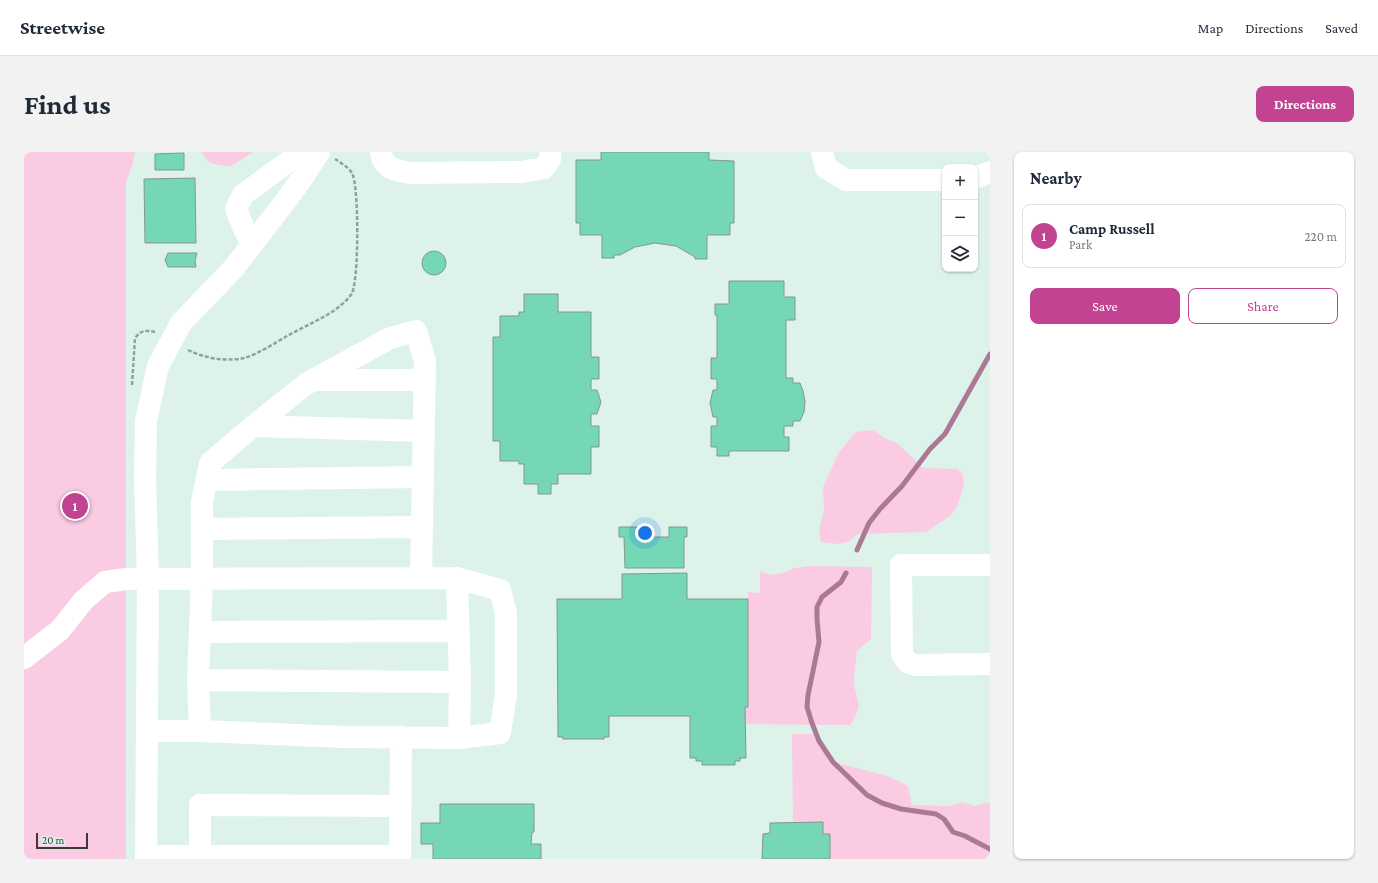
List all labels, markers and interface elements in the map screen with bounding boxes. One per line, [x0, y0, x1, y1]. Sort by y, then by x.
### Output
text: Streetwise [20, 17, 105, 38]
text: Map [1198, 20, 1223, 36]
text: Directions [1245, 20, 1303, 36]
text: Saved [1325, 20, 1358, 36]
button: Directions [1256, 86, 1354, 122]
text: Find us [24, 89, 111, 120]
map controls [942, 164, 978, 272]
button: + [942, 164, 978, 200]
text: Nearby [1030, 169, 1082, 188]
button: − [942, 200, 978, 236]
text: Camp Russell [1069, 221, 1155, 237]
text: 1 [1042, 229, 1046, 244]
text: 220 m [1304, 229, 1337, 244]
button: layers [942, 236, 978, 272]
text: Park [1069, 237, 1092, 252]
button: Save [1030, 288, 1180, 324]
button: Share [1188, 288, 1338, 324]
pin: 1 [62, 491, 88, 521]
your location [635, 523, 655, 543]
scale bar [36, 831, 88, 850]
text: 20 m [42, 834, 64, 846]

